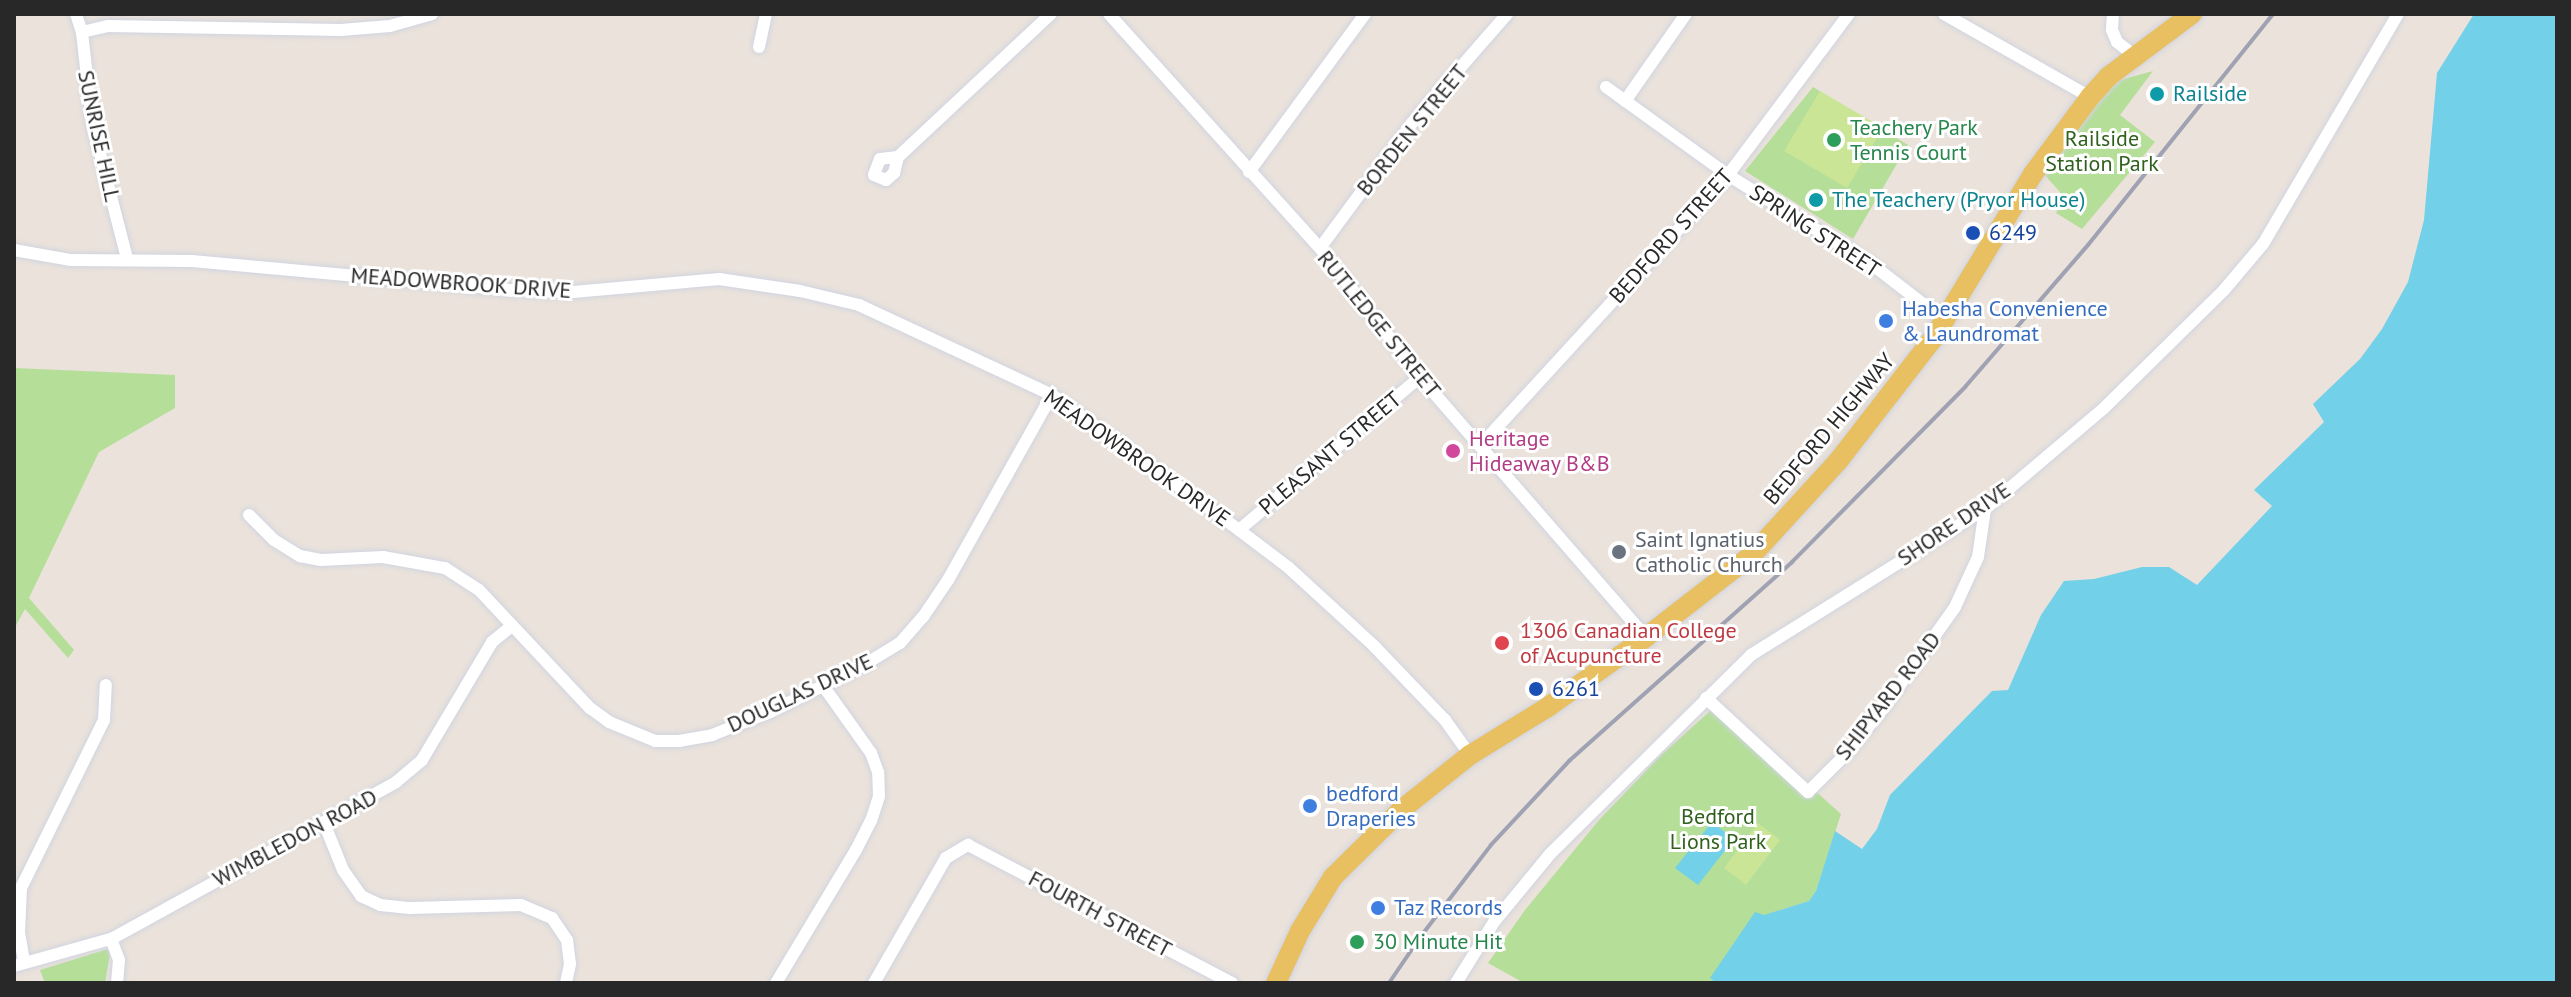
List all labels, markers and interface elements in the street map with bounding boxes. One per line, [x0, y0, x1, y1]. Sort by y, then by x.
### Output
street label: BORDEN STREET [1351, 59, 1473, 201]
street label: SUNRISE HILL [72, 68, 126, 204]
place label: Railside [2173, 81, 2247, 107]
marker: Railside [2148, 85, 2166, 103]
place label: Teachery Park Tennis Court [1850, 114, 1979, 166]
park label: Railside Station Park [2045, 125, 2159, 176]
marker: Teachery Park Tennis Court [1825, 131, 1843, 149]
street label: BEDFORD STREET [1604, 163, 1738, 309]
street label: SPRING STREET [1745, 179, 1885, 283]
place label: The Teachery (Pryor House) [1832, 187, 2087, 213]
marker: The Teachery (Pryor House) [1807, 191, 1825, 209]
place label: 6249 [1989, 220, 2037, 246]
marker: 6249 [1964, 224, 1982, 242]
street label: RUTLEDGE STREET [1312, 245, 1446, 403]
street label: MEADOWBROOK DRIVE [349, 262, 573, 304]
place label: Habesha Convenience & Laundromat [1902, 295, 2108, 346]
marker: Habesha Convenience & Laundromat [1877, 312, 1895, 330]
street label: BEDFORD HIGHWAY [1758, 348, 1900, 510]
street label: MEADOWBROOK DRIVE [1039, 384, 1235, 532]
street label: PLEASANT STREET [1253, 386, 1407, 520]
place label: Heritage Hideaway B&B [1469, 425, 1610, 476]
marker: Heritage Hideaway B&B [1444, 442, 1462, 460]
street label: SHORE DRIVE [1893, 477, 2015, 571]
place label: Saint Ignatius Catholic Church [1635, 526, 1783, 578]
marker: Saint Ignatius Catholic Church [1610, 543, 1628, 561]
place label: 1306 Canadian College of Acupuncture [1520, 617, 1737, 668]
street label: SHIPYARD ROAD [1830, 627, 1946, 765]
marker: 1306 Canadian College of Acupuncture [1491, 632, 1513, 654]
street label: DOUGLAS DRIVE [723, 648, 877, 738]
place label: 6261 [1552, 676, 1600, 702]
marker: 6261 [1527, 680, 1545, 698]
place label: bedford Draperies [1326, 780, 1416, 832]
street label: WIMBLEDON ROAD [208, 784, 382, 892]
marker: bedford Draperies [1301, 797, 1319, 815]
park label: Bedford Lions Park [1670, 803, 1766, 854]
street label: FOURTH STREET [1024, 865, 1176, 963]
place label: Taz Records [1394, 895, 1503, 921]
marker: Taz Records [1369, 899, 1387, 917]
place label: 30 Minute Hit [1373, 929, 1502, 955]
marker: 30 Minute Hit [1348, 933, 1366, 951]

